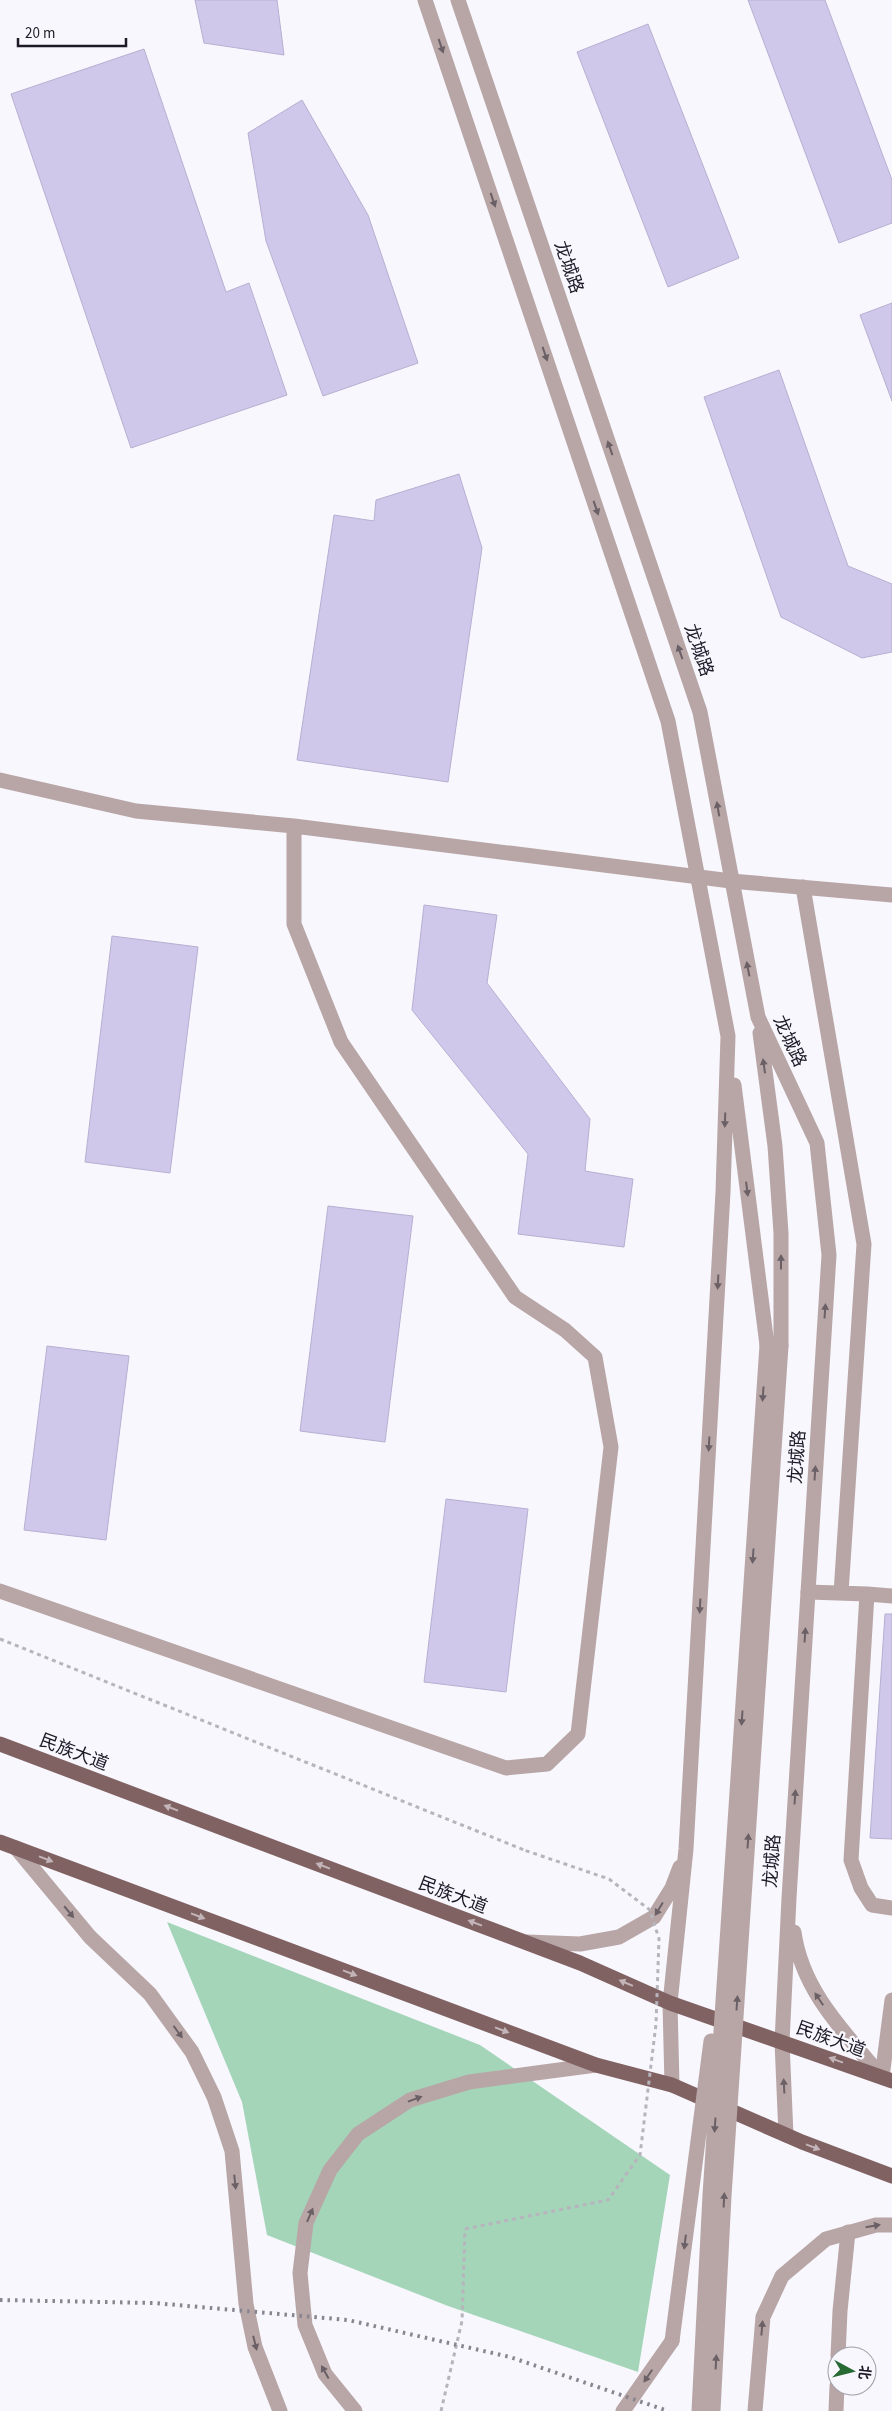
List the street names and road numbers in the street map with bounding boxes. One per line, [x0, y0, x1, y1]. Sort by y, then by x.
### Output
street label: 龙城路 [548, 238, 589, 297]
street label: 龙城路 [678, 621, 719, 680]
street label: 龙城路 [767, 1011, 812, 1071]
street label: 龙城路 [783, 1429, 812, 1485]
street label: 民族大道 [36, 1728, 112, 1777]
street label: 龙城路 [758, 1833, 787, 1889]
street label: 民族大道 [415, 1871, 491, 1920]
street label: 民族大道 [793, 2015, 869, 2064]

